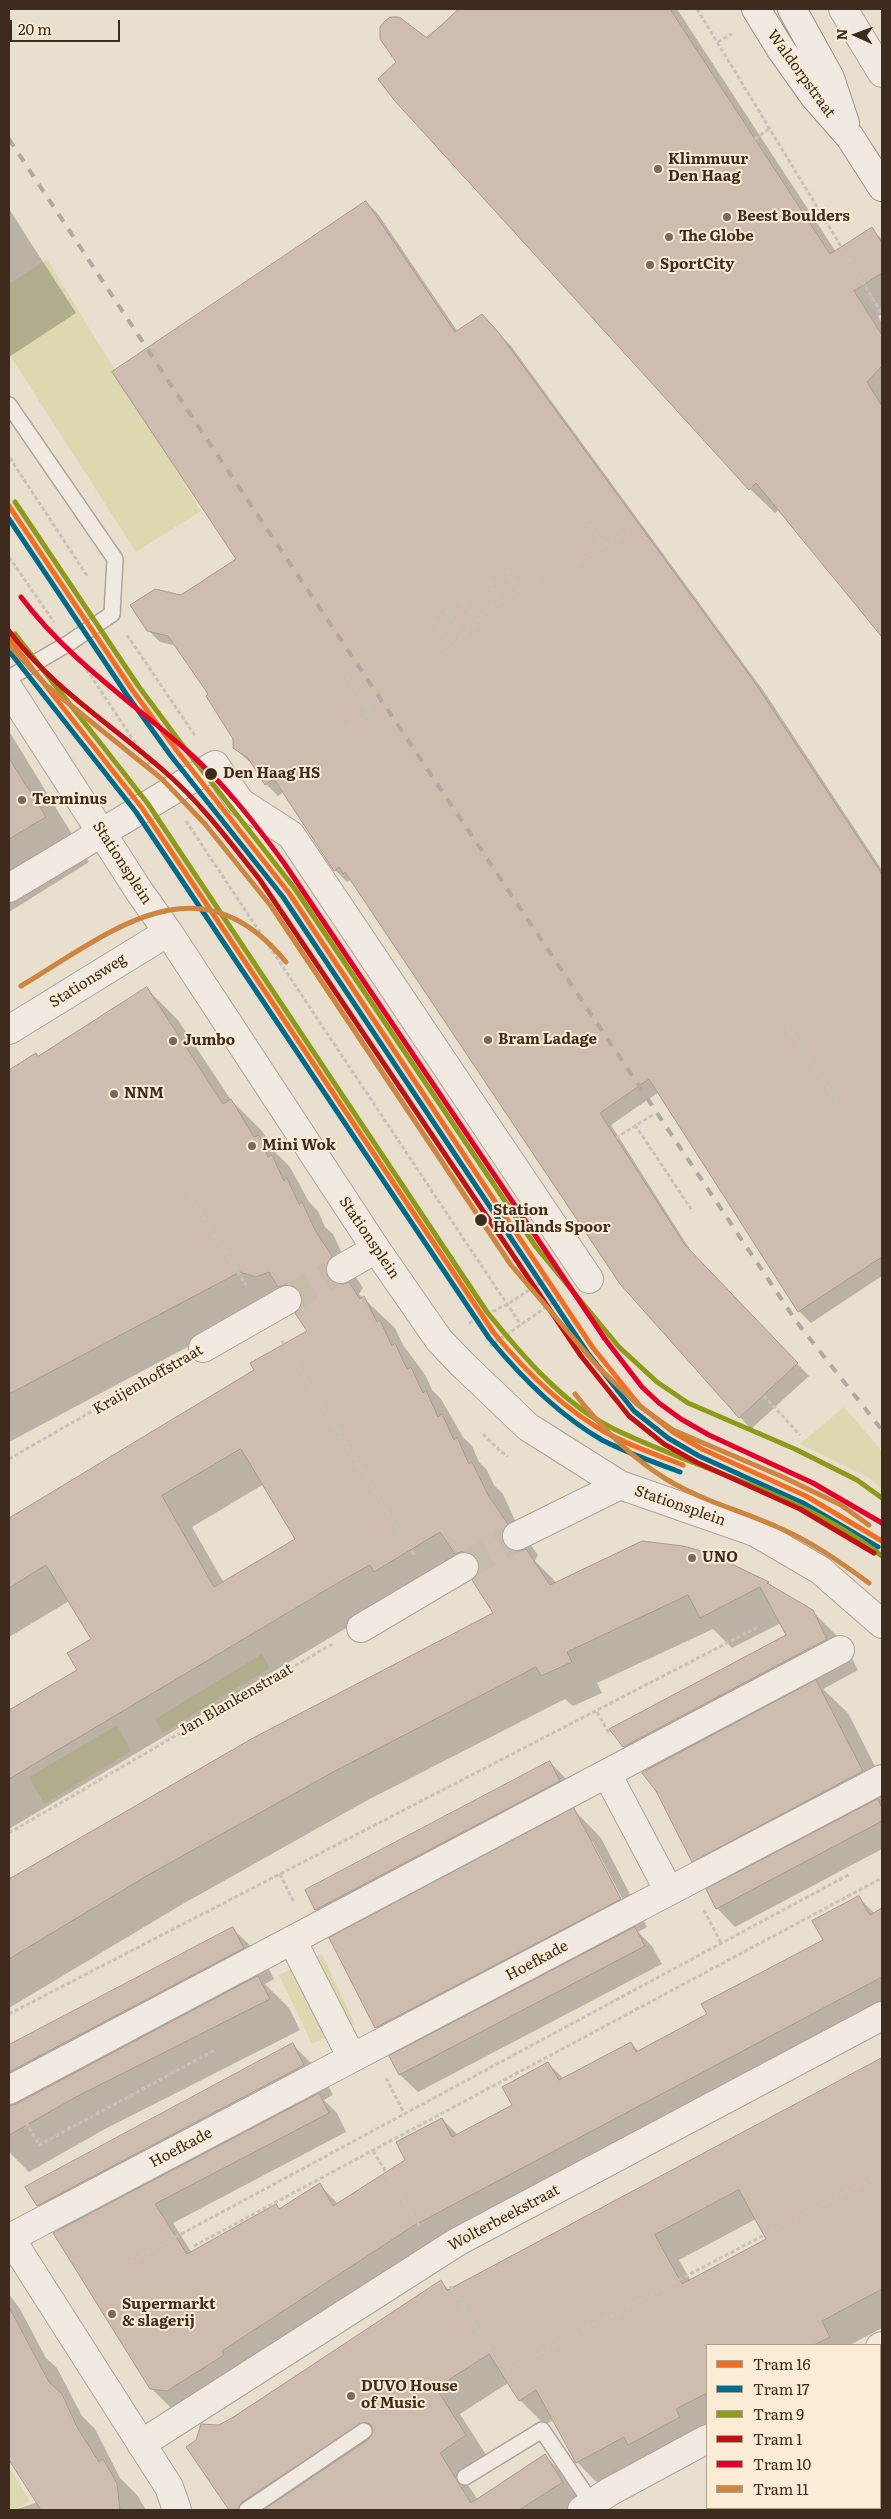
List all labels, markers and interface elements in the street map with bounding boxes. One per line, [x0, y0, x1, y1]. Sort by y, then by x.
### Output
scale bar [12, 10, 122, 42]
north arrow [831, 10, 881, 60]
text: 20 m [18, 17, 52, 40]
street label: Waldorpstraat [763, 27, 839, 121]
text: N [831, 28, 851, 41]
place label: Klimmuur Den Haag [668, 151, 748, 186]
marker: Klimmuur Den Haag [652, 163, 664, 175]
place label: Beest Boulders [737, 208, 850, 226]
marker: Beest Boulders [721, 211, 733, 223]
place label: The Globe [679, 228, 754, 246]
marker: The Globe [663, 231, 675, 243]
place label: SportCity [660, 256, 734, 274]
marker: SportCity [644, 259, 656, 271]
place label: Den Haag HS [223, 765, 320, 783]
marker: Den Haag HS [203, 766, 219, 782]
place label: Terminus [32, 791, 107, 809]
marker: Terminus [16, 794, 28, 806]
street label: Stationsplein [89, 818, 155, 908]
street label: Stationsweg [46, 950, 130, 1012]
place label: Bram Ladage [498, 1031, 597, 1049]
place label: Jumbo [183, 1032, 235, 1050]
marker: Bram Ladage [482, 1034, 494, 1046]
marker: Jumbo [167, 1035, 179, 1047]
place label: NNM [124, 1085, 164, 1103]
marker: NNM [108, 1088, 120, 1100]
place label: Mini Wok [262, 1137, 336, 1155]
marker: Mini Wok [246, 1140, 258, 1152]
street label: Stationsplein [335, 1193, 403, 1283]
place label: Station Hollands Spoor [493, 1202, 611, 1237]
marker: Station Hollands Spoor [473, 1212, 489, 1228]
street label: Kraijenhoffstraat [90, 1341, 206, 1419]
street label: Stationsplein [632, 1482, 728, 1530]
place label: UNO [702, 1549, 738, 1567]
marker: UNO [686, 1552, 698, 1564]
street label: Jan Blankenstraat [176, 1660, 296, 1740]
street label: Hoefkade [503, 1937, 571, 1985]
street label: Hoefkade [147, 2124, 215, 2172]
street label: Wolterbeekstraat [445, 2181, 563, 2255]
place label: Supermarkt & slagerij [122, 2296, 216, 2331]
marker: Supermarkt & slagerij [106, 2308, 118, 2320]
legend [706, 2344, 881, 2509]
text: Tram 16 [753, 2352, 810, 2375]
text: Tram 17 [753, 2377, 810, 2400]
place label: DUVO House of Music [361, 2378, 458, 2413]
marker: DUVO House of Music [345, 2390, 357, 2402]
text: Tram 9 [753, 2402, 804, 2425]
text: Tram 1 [753, 2427, 802, 2450]
text: Tram 10 [753, 2452, 811, 2475]
text: Tram 11 [753, 2477, 809, 2500]

